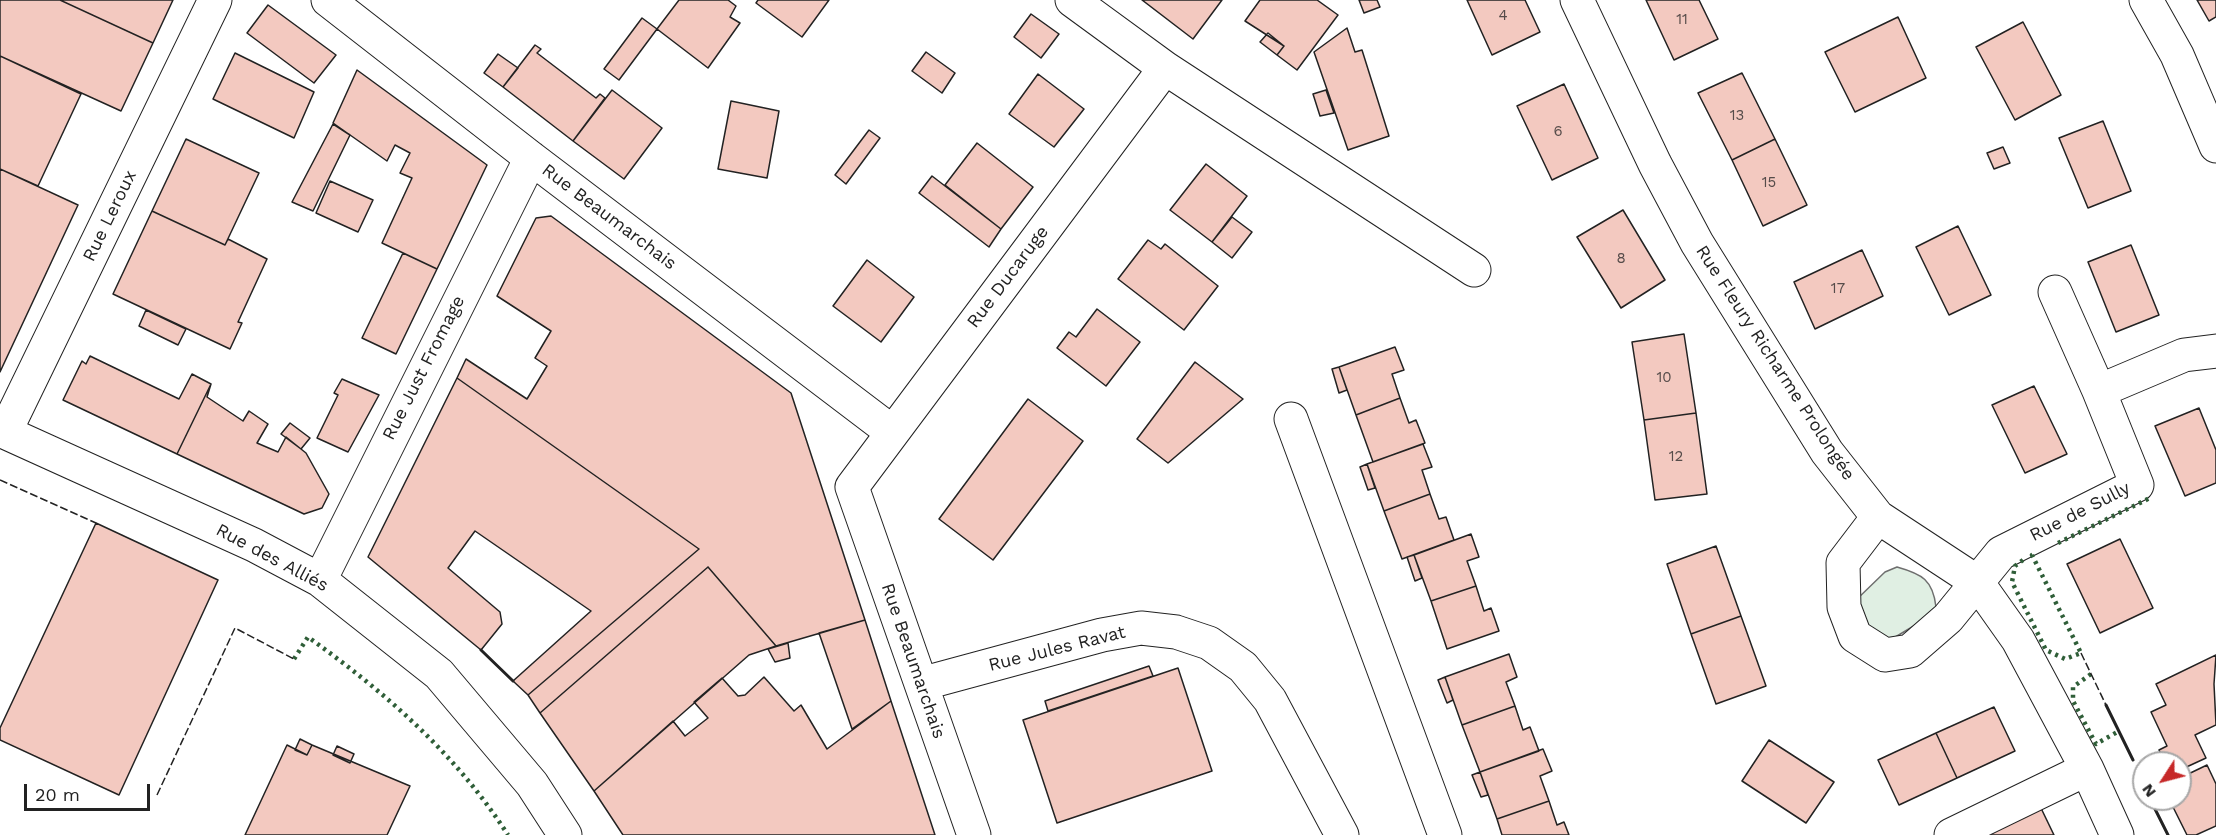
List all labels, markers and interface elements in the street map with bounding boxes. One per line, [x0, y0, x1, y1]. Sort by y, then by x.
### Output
house number: 4 [1498, 7, 1508, 25]
house number: 11 [1676, 11, 1688, 29]
house number: 13 [1730, 107, 1744, 125]
house number: 6 [1553, 123, 1563, 141]
street label: Rue Beaumarchais [537, 159, 681, 275]
street label: Rue Leroux [79, 167, 141, 265]
house number: 15 [1762, 174, 1776, 192]
street label: Rue Ducaruge [963, 222, 1053, 332]
street label: Rue Fleury Richarme Prolongée [1691, 241, 1859, 485]
house number: 8 [1616, 250, 1626, 268]
house number: 17 [1831, 280, 1845, 298]
street label: Rue Just Fromage [378, 292, 470, 444]
house number: 10 [1656, 369, 1672, 387]
house number: 12 [1669, 448, 1683, 466]
street label: Rue de Sully [2026, 477, 2134, 547]
street label: Rue des Alliés [212, 519, 332, 597]
street label: Rue Beaumarchais [876, 580, 950, 742]
street label: Rue Jules Ravat [986, 622, 1128, 676]
north arrow [2132, 751, 2192, 811]
scale bar [27, 772, 153, 810]
text: N [2137, 780, 2160, 801]
text: 20 m [35, 784, 80, 805]

